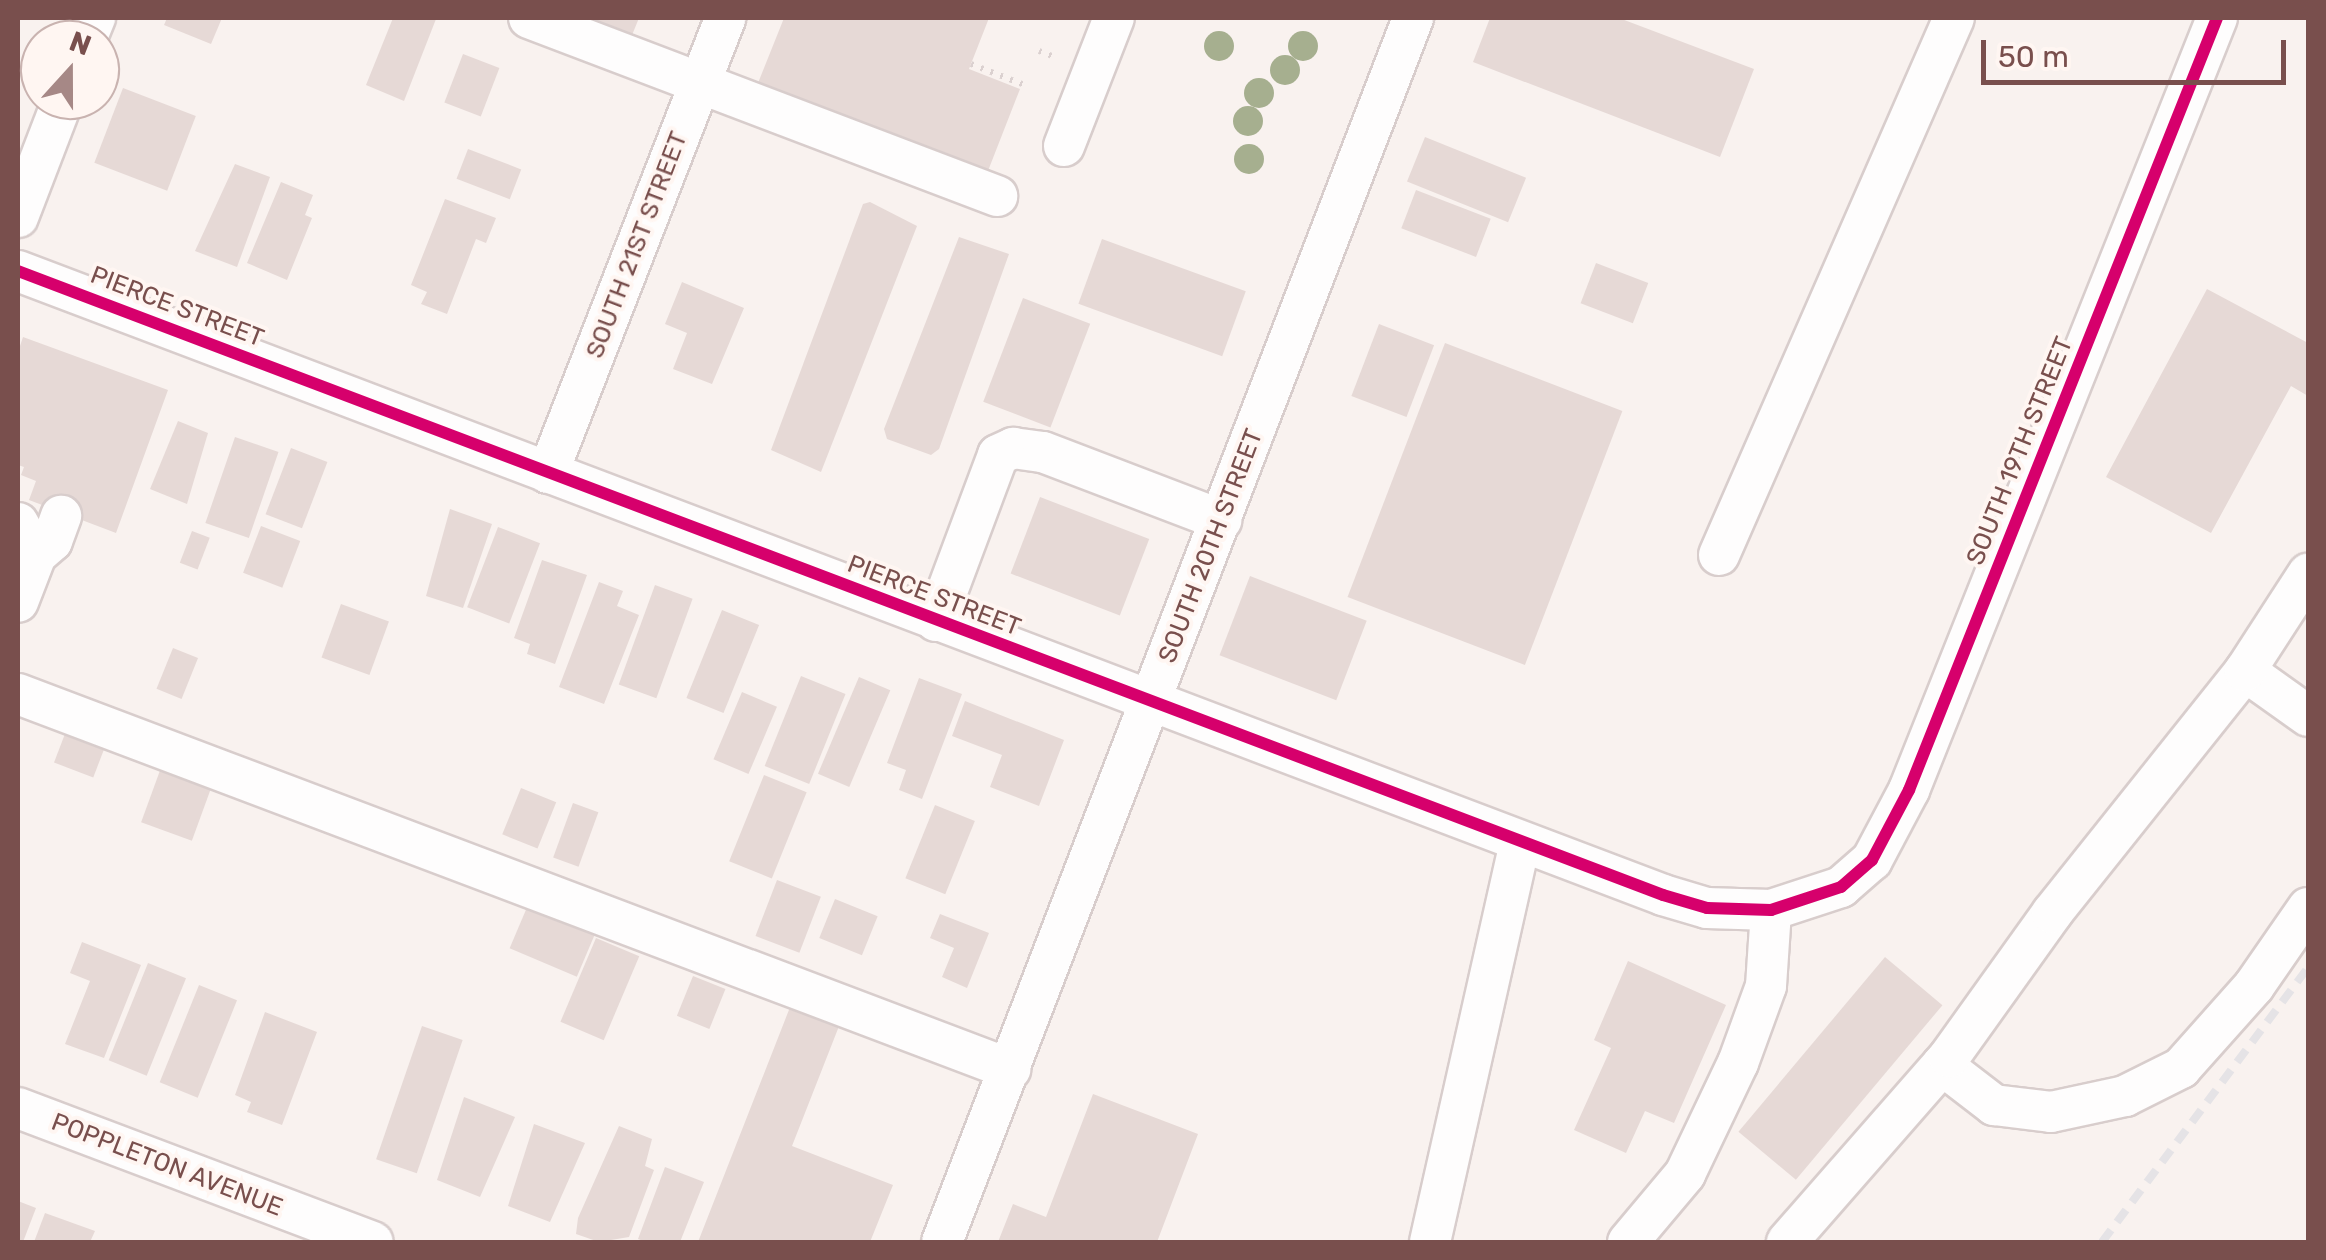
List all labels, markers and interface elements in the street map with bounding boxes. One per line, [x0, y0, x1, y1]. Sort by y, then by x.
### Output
north arrow [20, 20, 120, 120]
scale bar [1986, 20, 2291, 82]
text: N [65, 24, 96, 62]
text: 50 m [1998, 39, 2069, 75]
street label: SOUTH 21ST STREET [580, 127, 694, 363]
street label: PIERCE STREET [86, 260, 268, 354]
street label: SOUTH 19TH STREET [1961, 333, 2079, 569]
street label: SOUTH 20TH STREET [1153, 425, 1269, 667]
street label: PIERCE STREET [843, 549, 1025, 643]
street label: POPPLETON AVENUE [47, 1107, 287, 1223]

